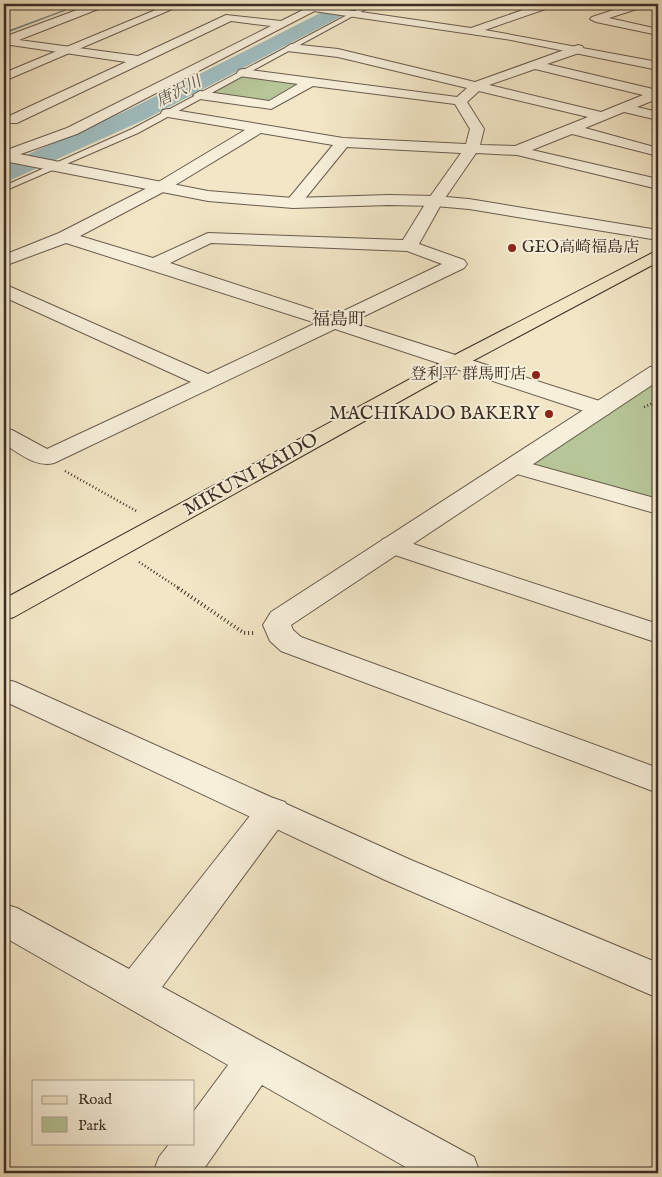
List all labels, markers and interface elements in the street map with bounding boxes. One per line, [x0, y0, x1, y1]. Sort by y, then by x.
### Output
water label: 唐沢川 [153, 71, 207, 112]
place label: GEO高崎福島店 [522, 238, 639, 258]
marker: GEO高崎福島店 [506, 242, 518, 254]
district label: 福島町 [312, 309, 366, 332]
place label: 登利平 群馬町店 [411, 365, 526, 385]
marker: 登利平 群馬町店 [530, 369, 542, 381]
place label: MACHIKADO BAKERY [329, 402, 540, 426]
marker: MACHIKADO BAKERY [543, 408, 555, 420]
street label: MIKUNI KAIDO [180, 428, 323, 522]
legend [32, 1080, 195, 1144]
text: Road [78, 1090, 113, 1109]
text: Park [78, 1116, 108, 1135]

